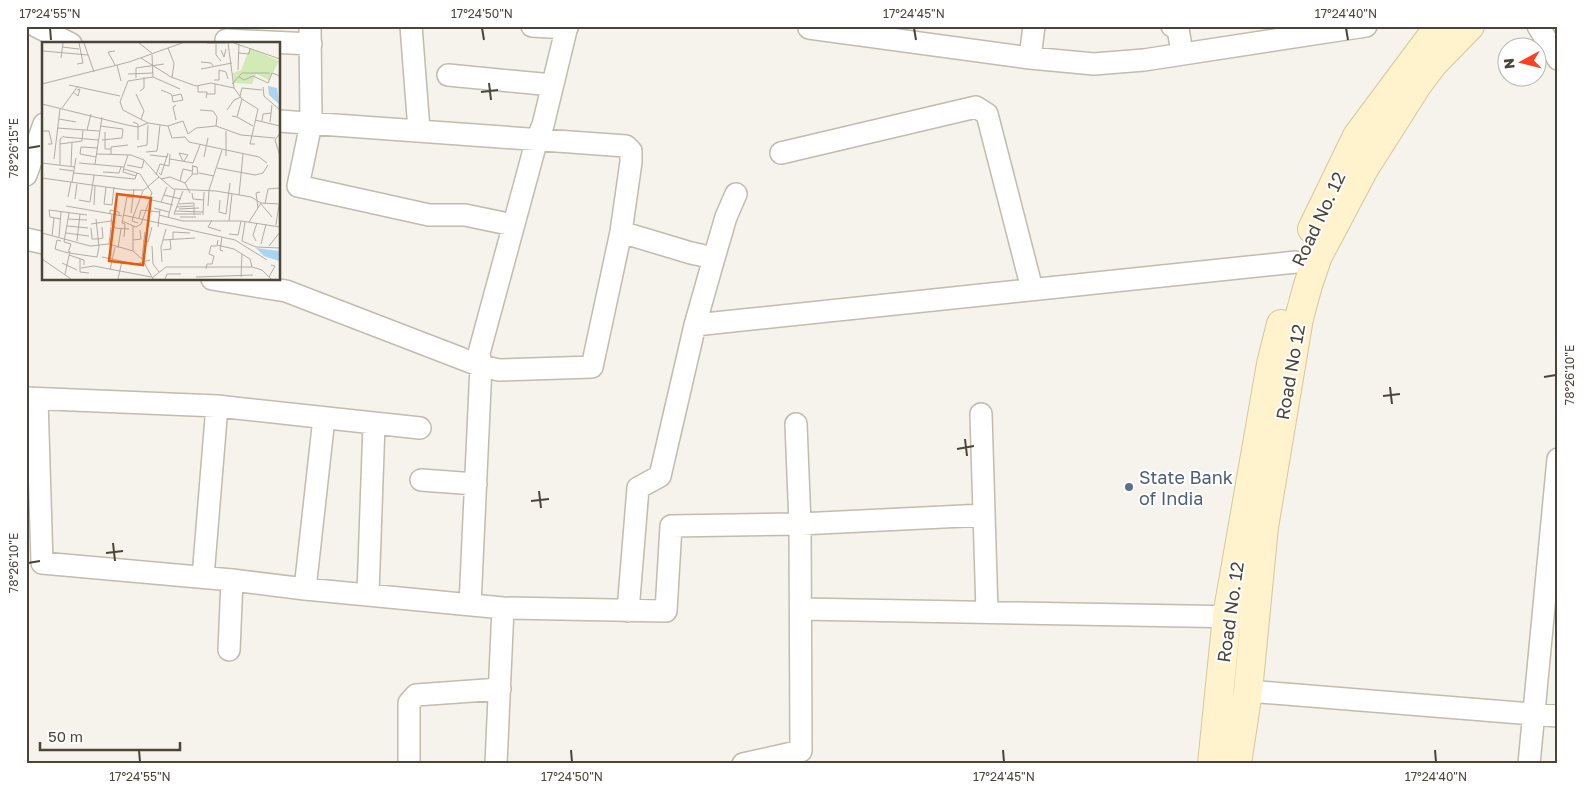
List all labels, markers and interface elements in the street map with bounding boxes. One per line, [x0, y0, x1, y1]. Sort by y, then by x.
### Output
text: 17°24'55"N [19, 6, 81, 21]
text: 17°24'50"N [451, 6, 513, 21]
text: 17°24'45"N [883, 6, 945, 21]
text: 17°24'40"N [1315, 6, 1377, 21]
north arrow [1496, 38, 1546, 88]
inset map [42, 42, 280, 280]
text: N [1500, 57, 1518, 70]
text: 78°26'15"E [6, 118, 21, 178]
street label: Road No. 12 [1287, 168, 1349, 270]
street label: Road No 12 [1271, 322, 1309, 422]
text: 78°26'10"E [1562, 345, 1577, 405]
place label: State Bank of India [1139, 466, 1233, 509]
marker: State Bank of India [1123, 481, 1135, 493]
text: 78°26'10"E [6, 533, 21, 593]
street label: Road No. 12 [1212, 560, 1248, 664]
scale bar [40, 720, 180, 752]
text: 50 m [48, 727, 83, 745]
text: 17°24'55"N [109, 769, 171, 784]
text: 17°24'50"N [541, 769, 603, 784]
text: 17°24'45"N [973, 769, 1035, 784]
text: 17°24'40"N [1405, 769, 1467, 784]

